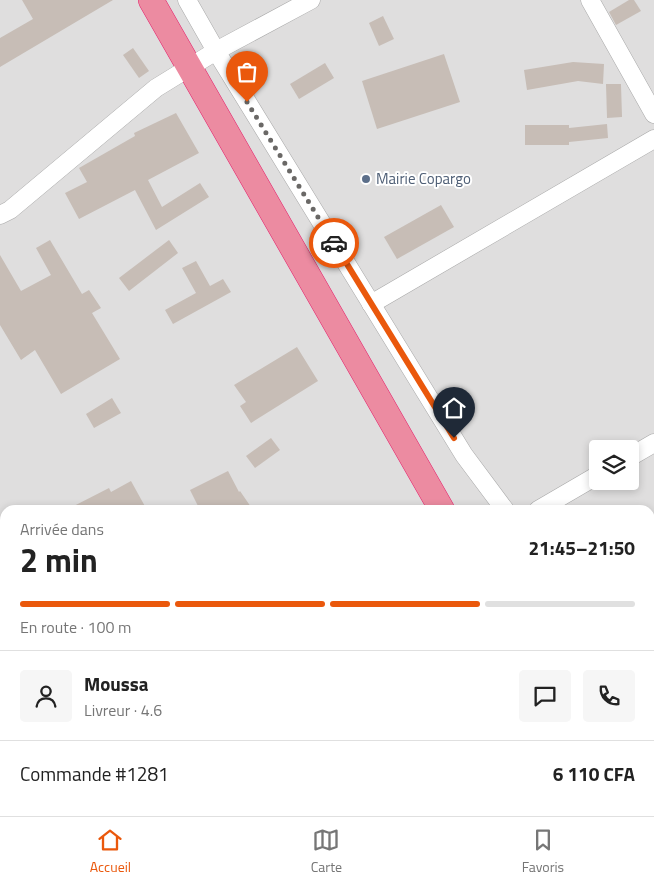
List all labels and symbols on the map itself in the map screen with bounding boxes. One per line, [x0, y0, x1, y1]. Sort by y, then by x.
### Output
pin [226, 51, 268, 102]
place label: Mairie Copargo [376, 167, 471, 190]
marker: Mairie Copargo [360, 173, 372, 185]
courier [309, 218, 359, 268]
pin [433, 387, 475, 438]

